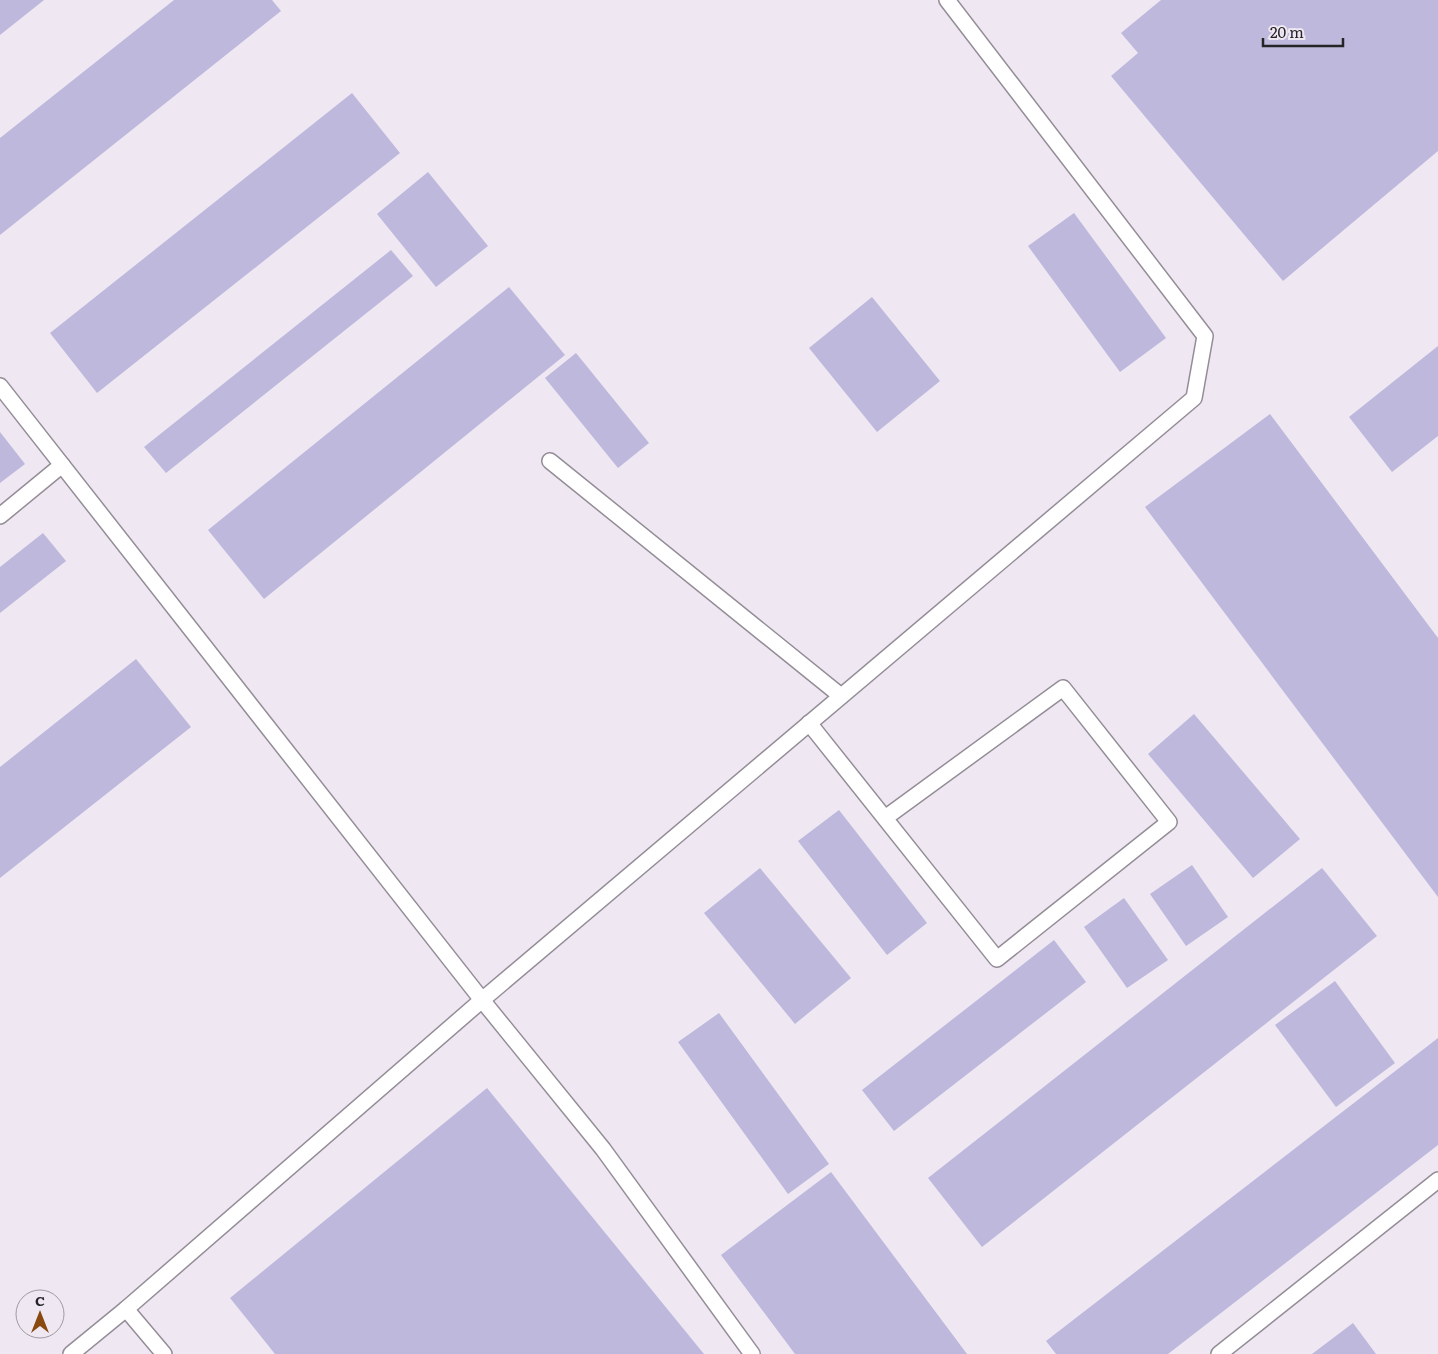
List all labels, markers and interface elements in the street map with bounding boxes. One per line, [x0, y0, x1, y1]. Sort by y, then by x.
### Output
scale bar [1263, 15, 1343, 47]
text: 20 m [1270, 20, 1304, 43]
north arrow [15, 1289, 65, 1339]
text: С [35, 1290, 45, 1310]

